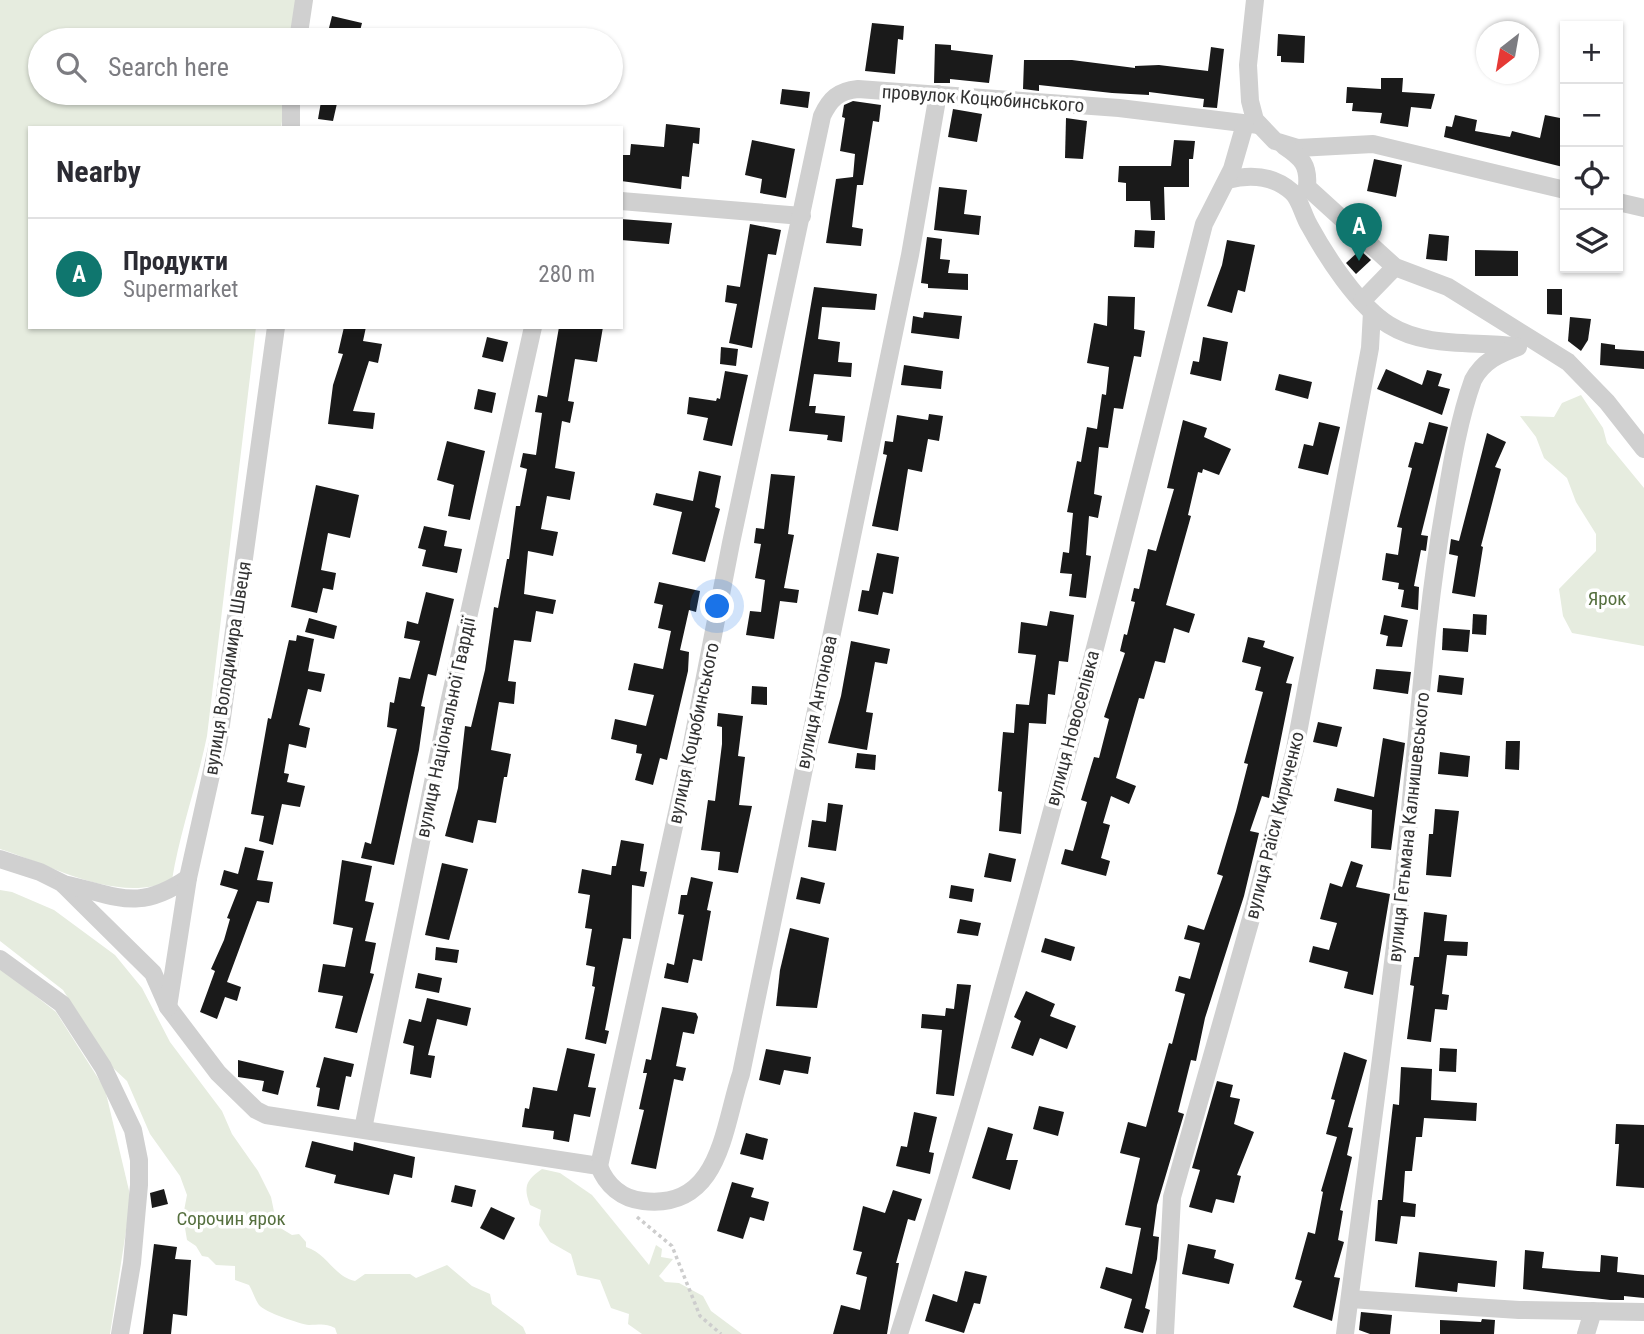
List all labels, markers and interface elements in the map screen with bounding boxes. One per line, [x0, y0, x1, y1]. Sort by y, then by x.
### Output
north arrow [1476, 21, 1539, 84]
map controls [1560, 21, 1623, 273]
button: + [1560, 21, 1623, 84]
search box [28, 28, 623, 105]
icon: search [52, 48, 90, 86]
text: Search here [108, 52, 229, 82]
street label: провулок Коцюбинського [881, 80, 1085, 117]
button: − [1560, 84, 1623, 147]
button: locate [1560, 147, 1623, 210]
text: Nearby [56, 154, 141, 189]
pin: A [1336, 203, 1382, 261]
button: layers [1560, 210, 1623, 273]
text: Продукти [123, 246, 228, 276]
text: A [72, 261, 86, 288]
text: 280 m [538, 261, 595, 288]
text: Supermarket [123, 276, 238, 303]
street label: вулиця Володимира Швеця [199, 560, 256, 777]
park label: Ярок [1588, 587, 1626, 610]
your location [700, 589, 734, 623]
street label: вулиця Національної Гвардії [411, 613, 480, 839]
street label: вулиця Антонова [791, 633, 842, 771]
street label: вулиця Коцюбинського [663, 641, 724, 826]
street label: вулиця Новоселівка [1041, 648, 1104, 808]
street label: вулиця Гетьмана Калнишевського [1383, 691, 1434, 963]
street label: вулиця Раїси Кириченко [1240, 729, 1309, 921]
park label: Сорочин ярок [176, 1207, 286, 1230]

